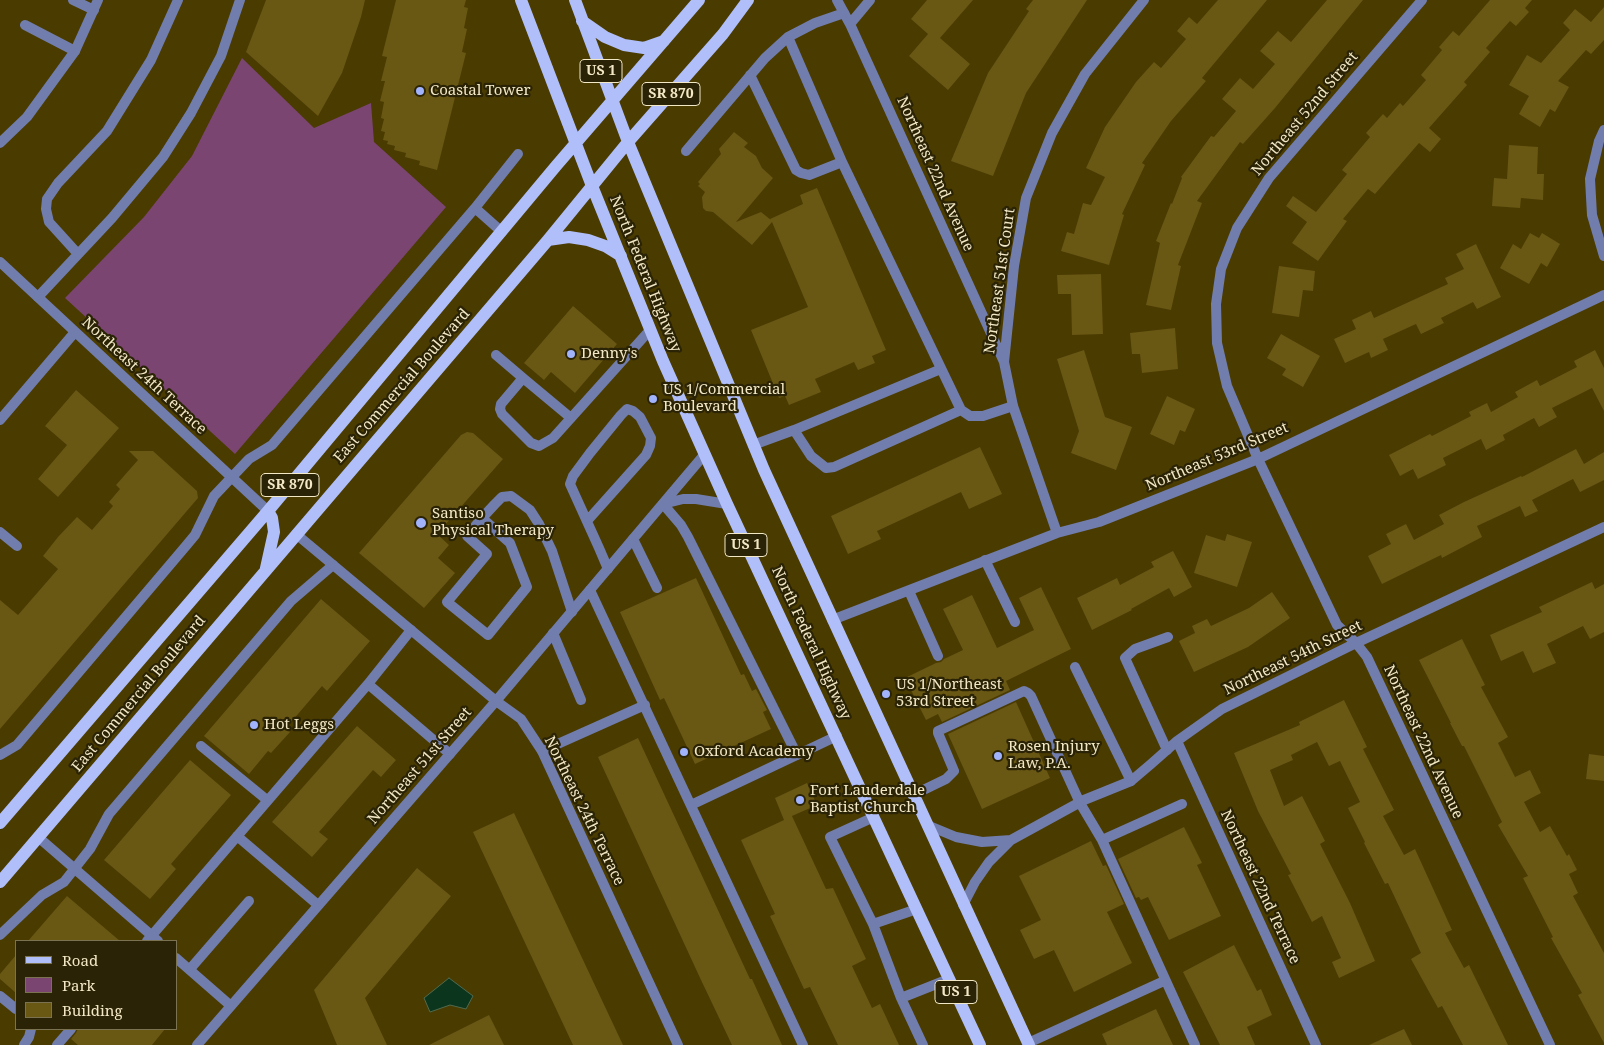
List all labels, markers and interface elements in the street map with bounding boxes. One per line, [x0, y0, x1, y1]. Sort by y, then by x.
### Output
street label: Northeast 52nd Street [1248, 49, 1362, 179]
road number: US 1 [580, 59, 622, 82]
place label: Coastal Tower [430, 82, 530, 100]
road number: SR 870 [642, 82, 700, 106]
marker: Coastal Tower [414, 85, 426, 97]
street label: Northeast 22nd Avenue [893, 94, 977, 254]
street label: North Federal Highway [605, 193, 685, 355]
street label: Northeast 51st Court [981, 207, 1019, 355]
street label: East Commercial Boulevard [330, 305, 474, 467]
street label: Northeast 24th Terrace [78, 313, 210, 439]
place label: Denny's [581, 345, 638, 363]
marker: Denny's [565, 348, 577, 360]
place label: US 1/Commercial Boulevard [663, 381, 785, 416]
marker: US 1/Commercial Boulevard [647, 393, 659, 405]
street label: Northeast 53rd Street [1143, 419, 1291, 495]
road number: SR 870 [261, 474, 319, 496]
place label: Santiso Physical Therapy [432, 505, 554, 540]
marker: Santiso Physical Therapy [414, 516, 428, 530]
road number: US 1 [725, 534, 767, 556]
street label: North Federal Highway [768, 564, 854, 722]
street label: East Commercial Boulevard [68, 612, 210, 776]
street label: Northeast 54th Street [1221, 617, 1365, 699]
street label: Northeast 22nd Avenue [1379, 662, 1467, 822]
place label: US 1/Northeast 53rd Street [896, 676, 1002, 711]
marker: US 1/Northeast 53rd Street [880, 688, 892, 700]
street label: Northeast 51st Street [364, 704, 476, 828]
place label: Hot Leggs [264, 716, 334, 734]
marker: Hot Leggs [248, 719, 260, 731]
street label: Northeast 24th Terrace [540, 733, 628, 889]
place label: Rosen Injury Law, P.A. [1008, 738, 1100, 773]
place label: Oxford Academy [694, 743, 814, 761]
marker: Oxford Academy [678, 746, 690, 758]
marker: Rosen Injury Law, P.A. [992, 750, 1004, 762]
place label: Fort Lauderdale Baptist Church [810, 782, 925, 817]
marker: Fort Lauderdale Baptist Church [794, 794, 806, 806]
street label: Northeast 22nd Terrace [1216, 807, 1304, 967]
legend [15, 940, 178, 1030]
text: Road [62, 950, 98, 970]
text: Park [62, 975, 95, 995]
road number: US 1 [935, 980, 977, 1004]
text: Building [62, 1000, 123, 1020]

